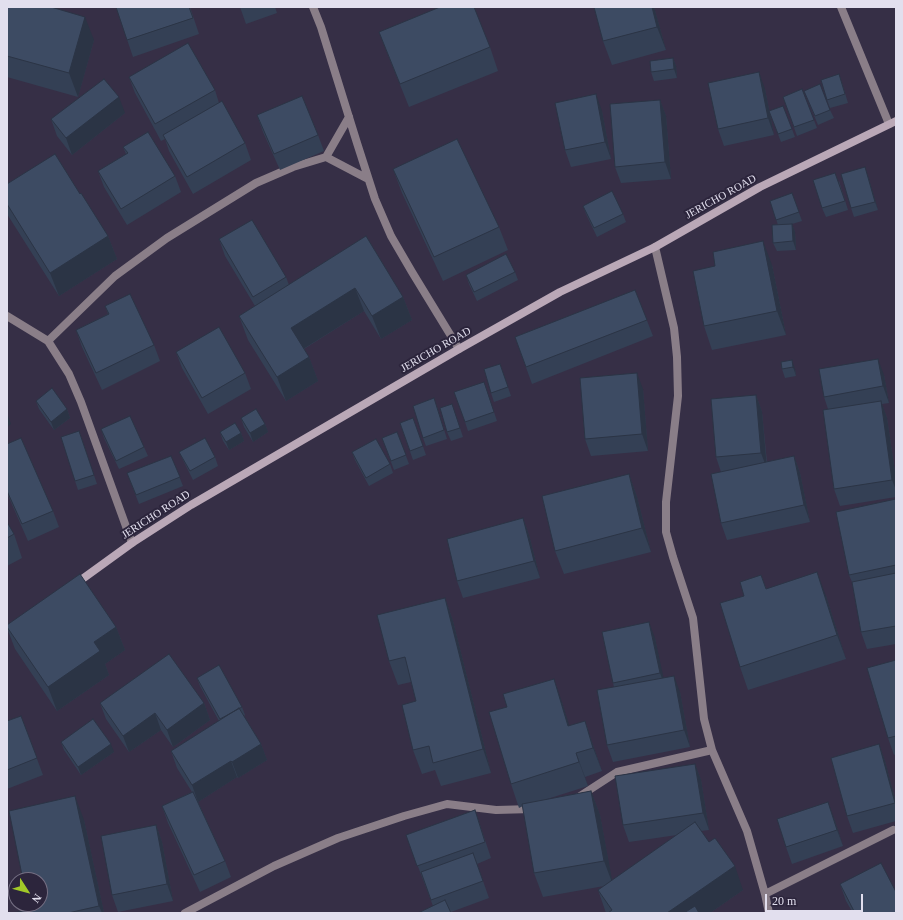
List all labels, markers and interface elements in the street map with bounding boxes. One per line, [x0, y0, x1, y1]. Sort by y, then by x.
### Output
street label: JERICHO ROAD [683, 172, 759, 222]
street label: JERICHO ROAD [398, 324, 474, 376]
street label: JERICHO ROAD [119, 488, 193, 542]
north arrow [8, 872, 48, 912]
scale bar [767, 886, 865, 912]
text: N [30, 892, 44, 905]
text: 20 m [772, 894, 796, 908]

